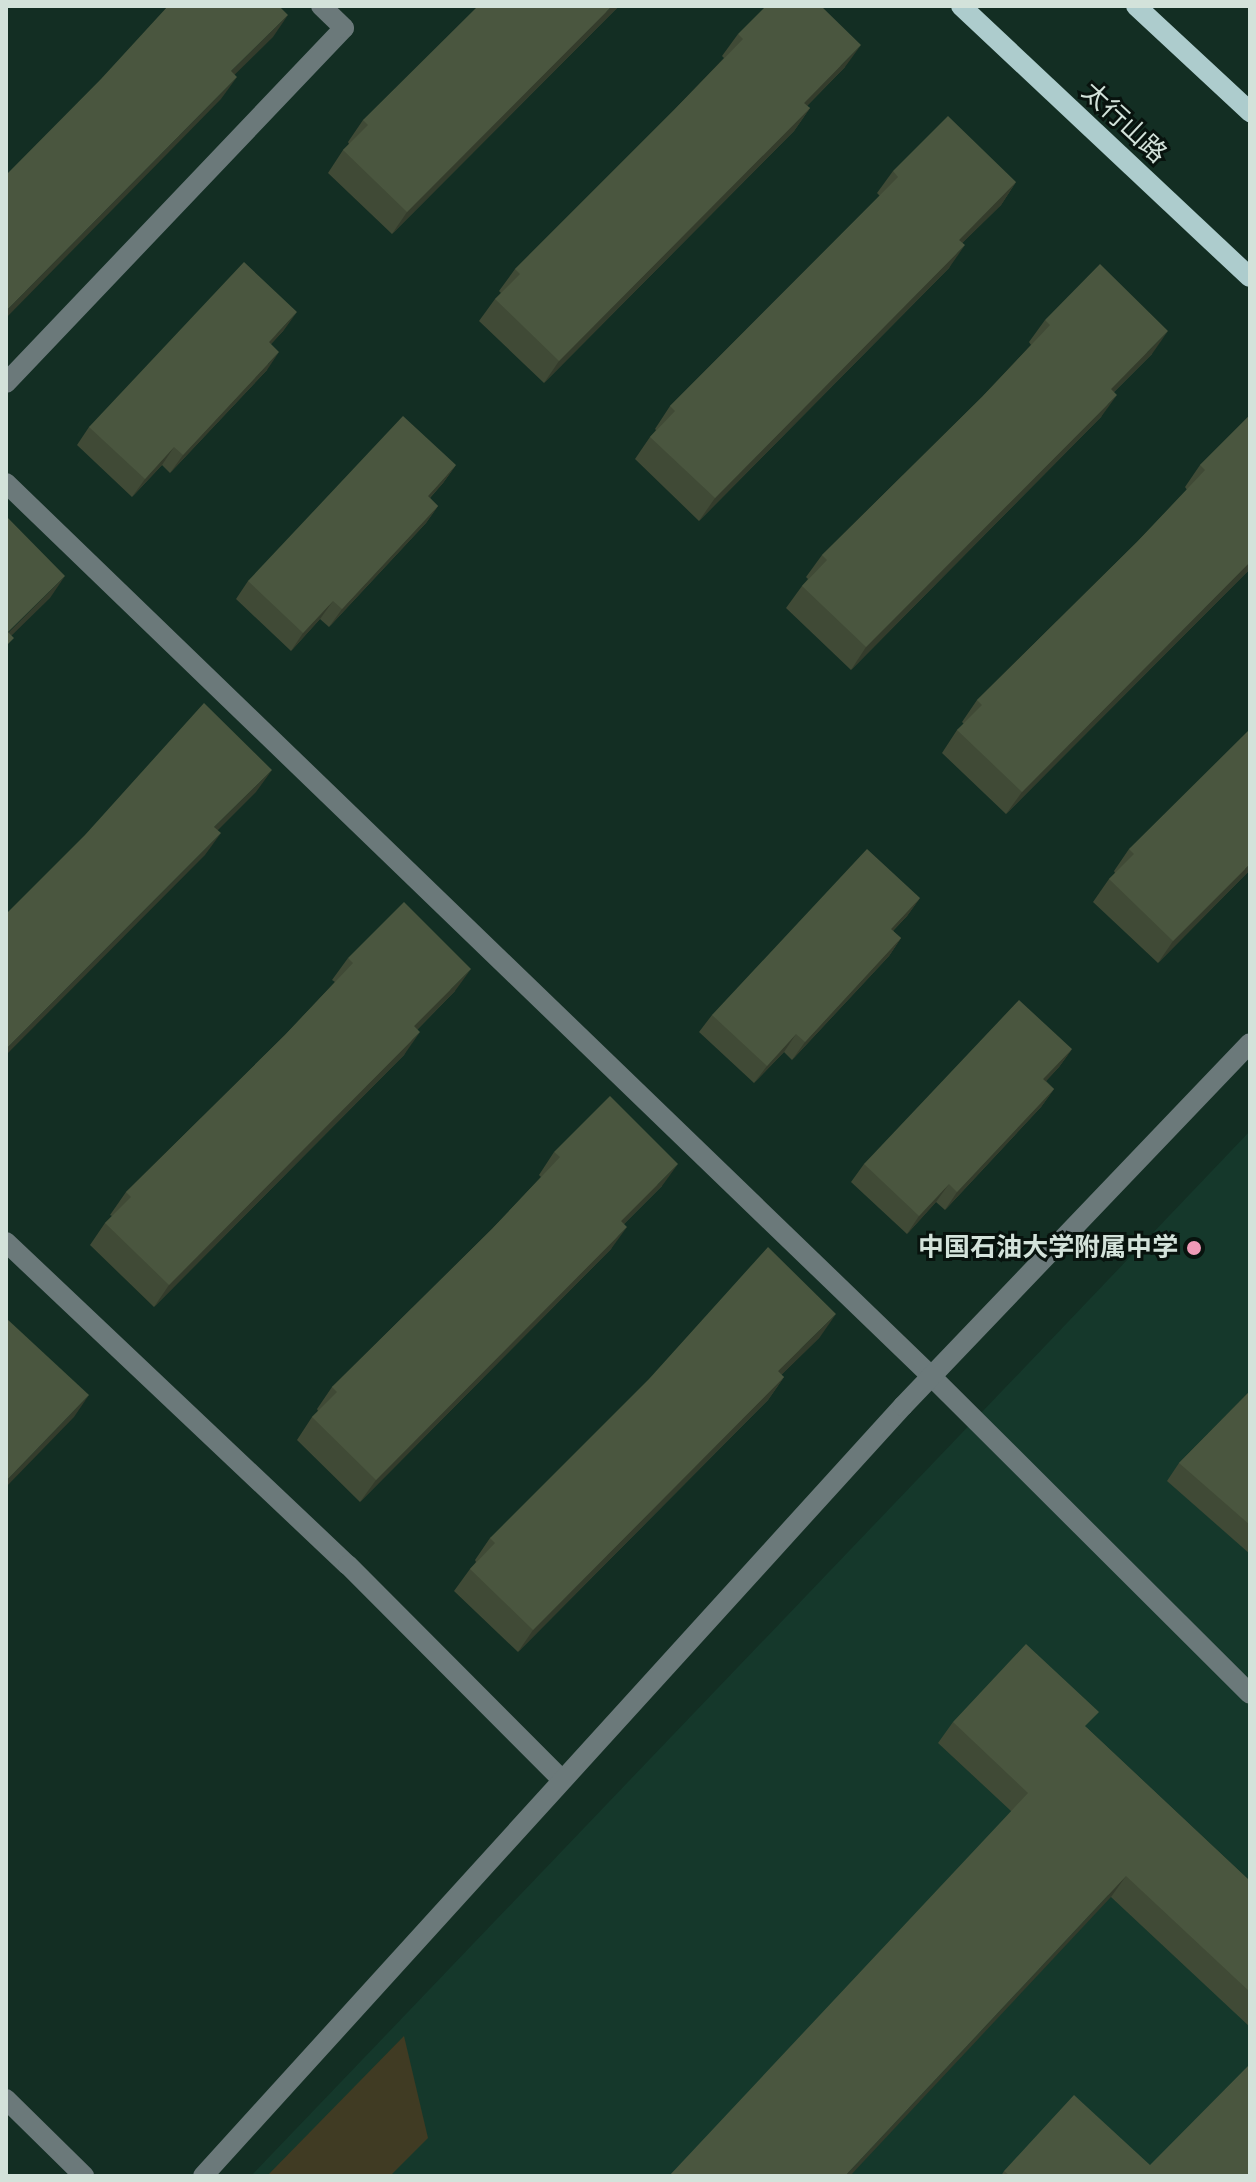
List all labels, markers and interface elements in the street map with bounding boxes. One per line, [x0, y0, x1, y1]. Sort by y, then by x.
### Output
street label: 太行山路 [1075, 76, 1173, 170]
place label: 中国石油大学附属中学 [918, 1232, 1178, 1264]
marker: 中国石油大学附属中学 [1185, 1239, 1203, 1257]

